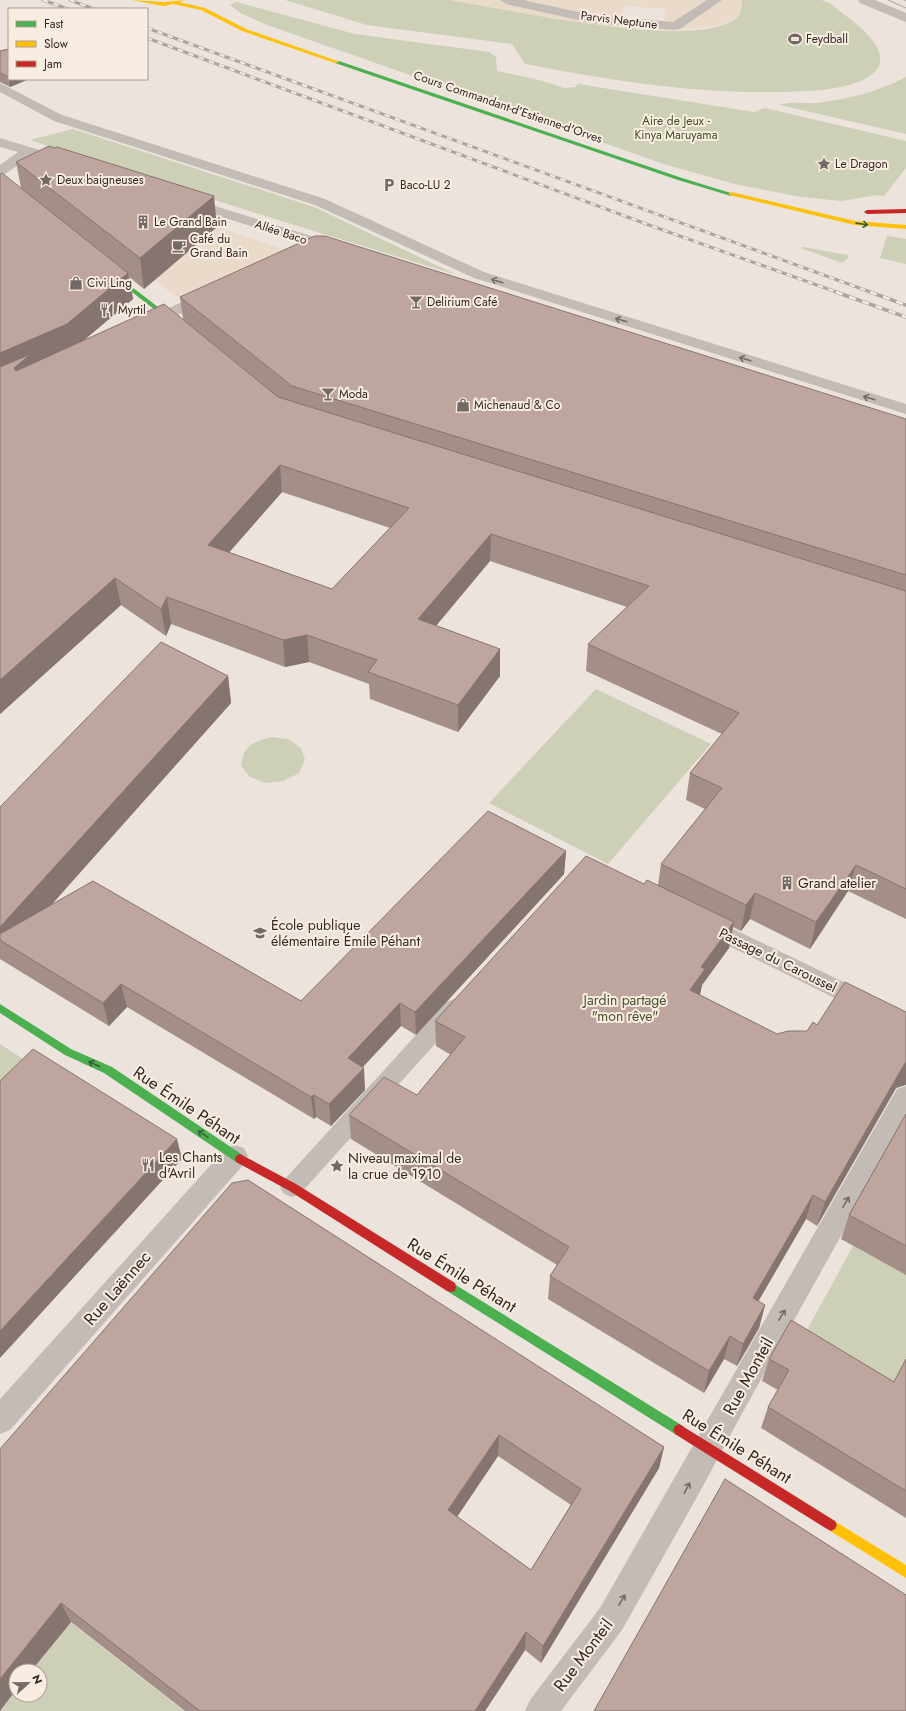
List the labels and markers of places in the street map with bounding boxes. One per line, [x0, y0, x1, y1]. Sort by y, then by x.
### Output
place label: Feydball [806, 30, 848, 48]
sports icon: Feydball [787, 31, 803, 47]
place label: Le Dragon [835, 155, 888, 173]
place icon: Le Dragon [816, 156, 832, 172]
place label: Deux baigneuses [57, 171, 144, 189]
place icon: Deux baigneuses [38, 172, 54, 188]
place label: Baco-LU 2 [400, 176, 451, 194]
parking icon: Baco-LU 2 [381, 177, 397, 193]
place label: Le Grand Bain [154, 213, 227, 231]
building icon: Le Grand Bain [135, 214, 151, 230]
place label: Café du Grand Bain [190, 230, 248, 262]
cafe icon: Café du Grand Bain [171, 238, 187, 254]
place label: Civi Ling [87, 274, 132, 292]
shop icon: Civi Ling [68, 275, 84, 291]
place label: Delirium Café [427, 293, 497, 311]
bar icon: Delirium Café [408, 294, 424, 310]
place label: Myrtil [118, 301, 146, 319]
restaurant icon: Myrtil [99, 302, 115, 318]
place label: Moda [339, 385, 368, 403]
bar icon: Moda [320, 386, 336, 402]
place label: Michenaud & Co [474, 396, 561, 414]
shop icon: Michenaud & Co [455, 397, 471, 413]
place label: Grand atelier [798, 873, 876, 893]
building icon: Grand atelier [779, 875, 795, 891]
place label: École publique élémentaire Émile Péhant [271, 915, 421, 951]
school or university icon: École publique élémentaire Émile Péhant [252, 925, 268, 941]
place label: Les Chants d'Avril [159, 1147, 223, 1183]
place label: Niveau maximal de la crue de 1910 [348, 1148, 461, 1184]
restaurant icon: Les Chants d'Avril [140, 1157, 156, 1173]
place icon: Niveau maximal de la crue de 1910 [329, 1158, 345, 1174]

